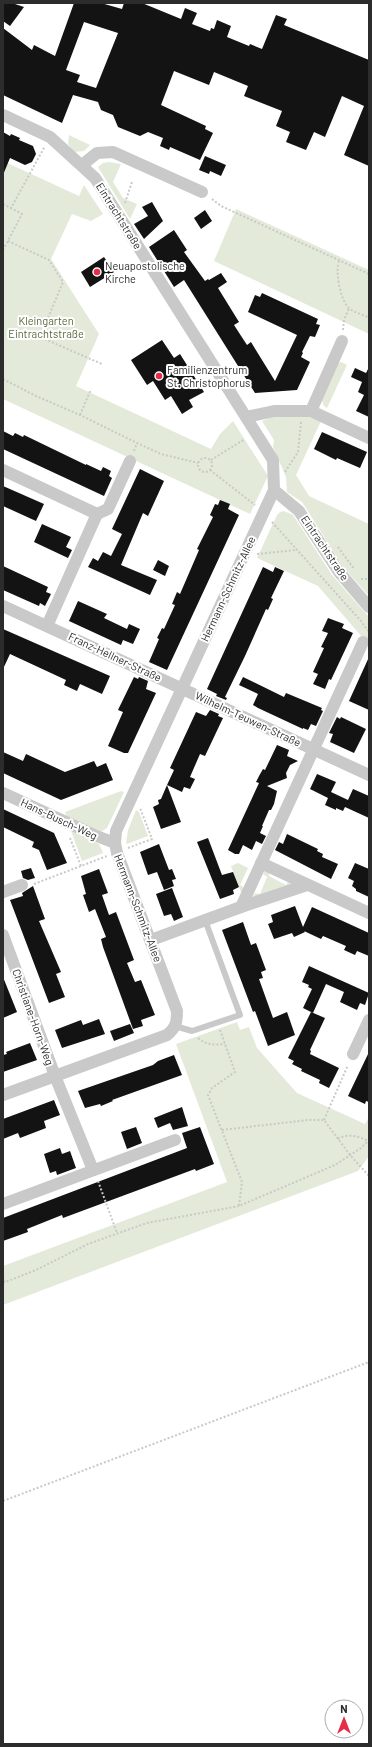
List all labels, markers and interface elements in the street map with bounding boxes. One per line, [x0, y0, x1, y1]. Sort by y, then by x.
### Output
street label: Eintrachtstraße [94, 180, 145, 251]
place label: Neuapostolische Kirche [105, 259, 185, 285]
marker: Neuapostolische Kirche [92, 267, 102, 277]
park label: Kleingarten Eintrachtstraße [8, 314, 84, 340]
place label: Familienzentrum St. Christophorus [167, 363, 250, 389]
marker: Familienzentrum St. Christophorus [154, 371, 164, 381]
street label: Eintrachtstraße [299, 513, 352, 583]
street label: Hermann-Schmitz-Allee [197, 534, 258, 643]
street label: Franz-Hellner-Straße [67, 629, 164, 684]
street label: Wilhelm-Teuwen-Straße [193, 688, 303, 749]
street label: Hans-Busch-Weg [19, 795, 100, 842]
street label: Hermann-Schmitz-Allee [112, 852, 165, 964]
street label: Christiane-Horn-Weg [10, 967, 57, 1067]
north arrow [324, 1699, 364, 1739]
text: N [340, 1702, 348, 1715]

